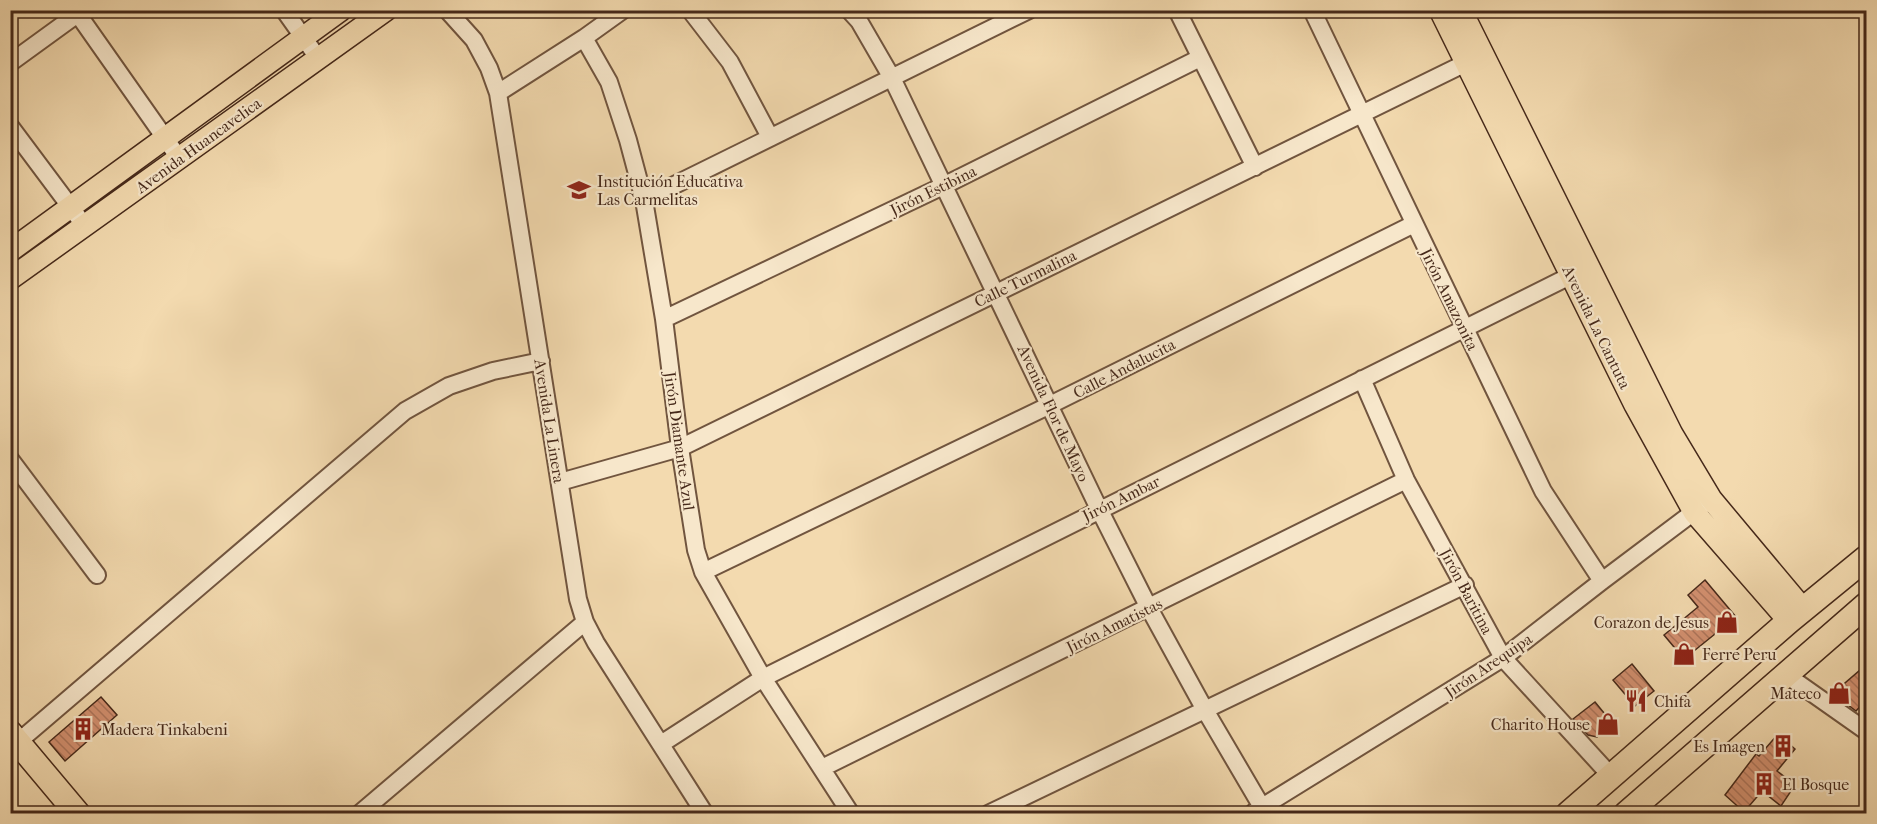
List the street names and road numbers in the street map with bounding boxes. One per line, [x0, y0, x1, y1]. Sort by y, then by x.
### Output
street label: Avenida Huancavelica [131, 93, 265, 198]
street label: Jirón Estibina [885, 161, 980, 220]
street label: Jirón Amazonita [1416, 243, 1483, 354]
street label: Calle Turmalina [971, 245, 1080, 311]
street label: Avenida La Cantuta [1558, 262, 1635, 392]
street label: Calle Andalucita [1070, 334, 1179, 402]
street label: Avenida Flor de Mayo [1013, 341, 1094, 485]
street label: Avenida La Linera [530, 357, 569, 485]
street label: Jirón Diamante Azul [660, 368, 699, 512]
street label: Jirón Ambar [1077, 471, 1163, 526]
street label: Jirón Baritina [1435, 543, 1497, 638]
street label: Jirón Amatistas [1061, 594, 1165, 658]
street label: Jirón Arequipa [1439, 629, 1536, 703]

